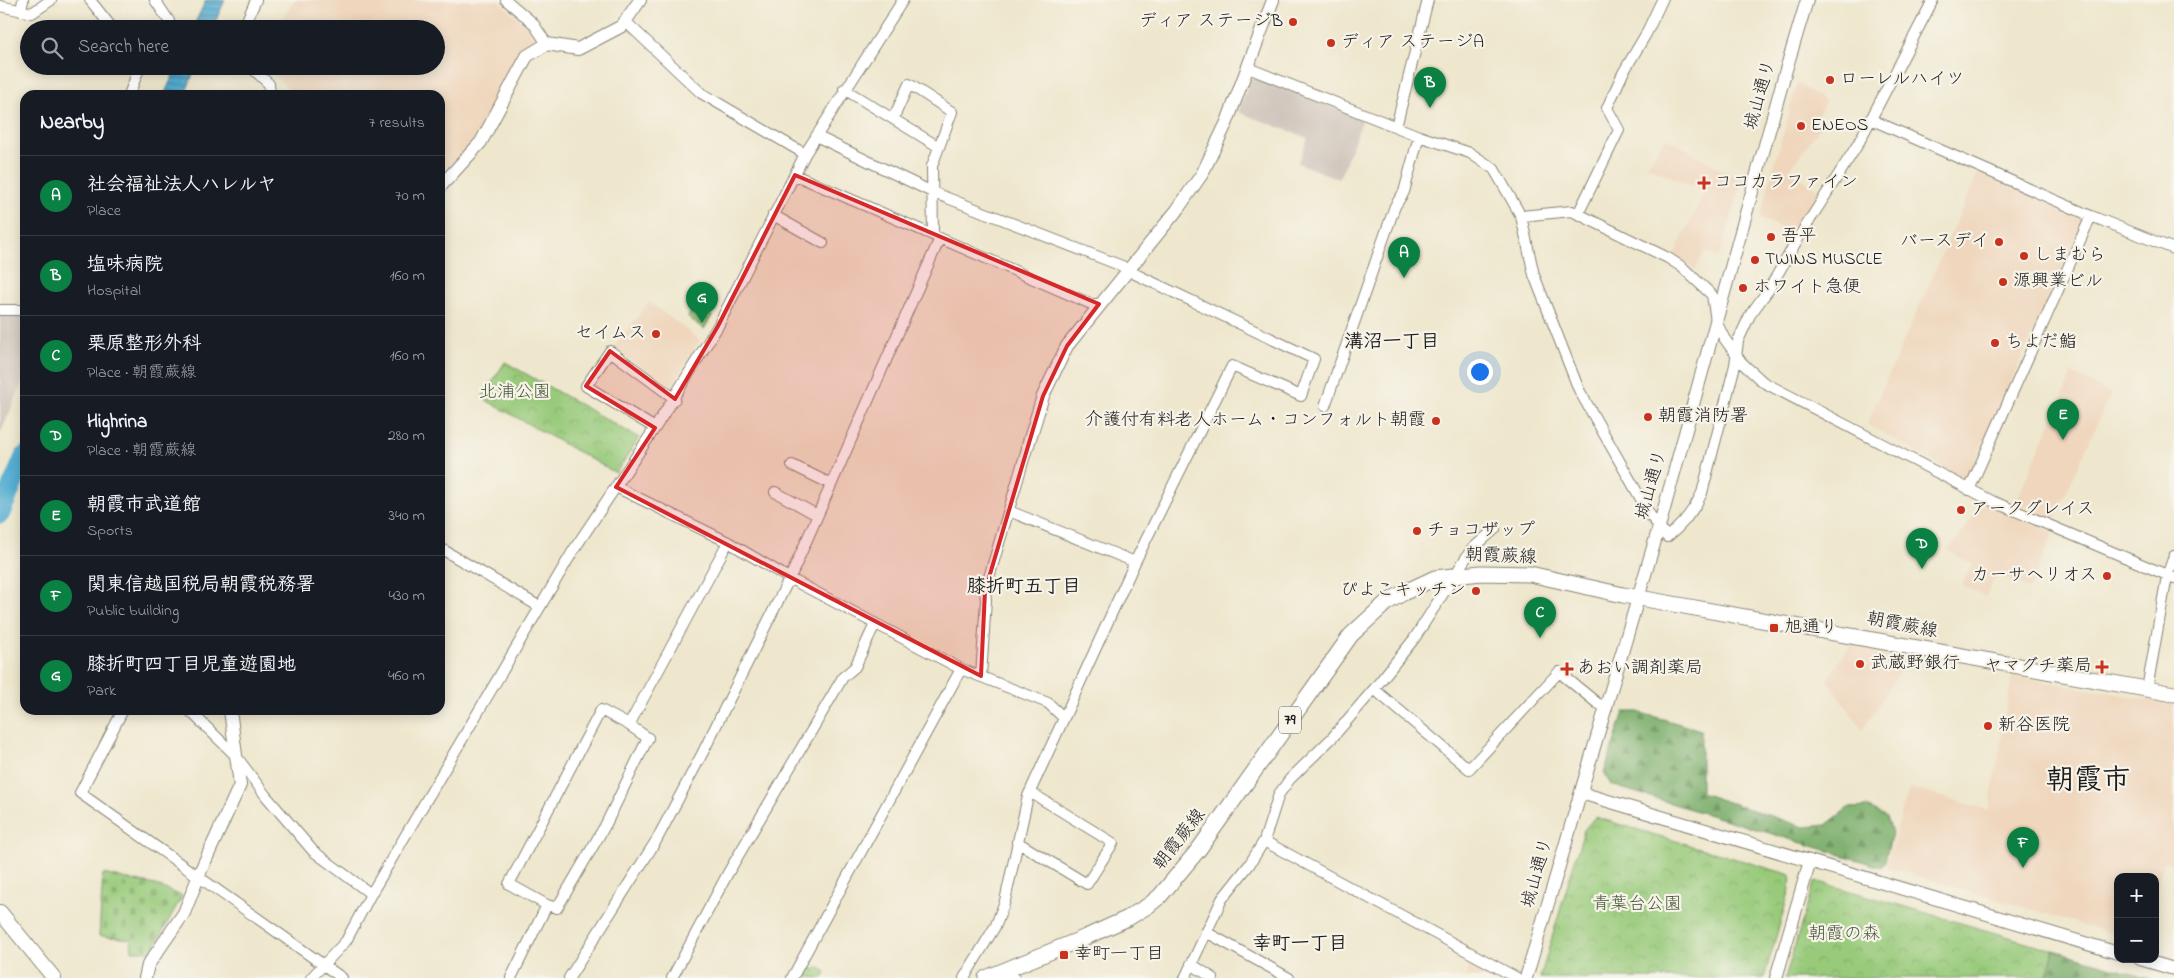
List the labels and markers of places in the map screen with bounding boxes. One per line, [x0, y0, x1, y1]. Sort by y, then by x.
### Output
place label: ディア ステージB [1139, 9, 1283, 35]
marker: ディア ステージB [1287, 16, 1299, 28]
place label: ディア ステージA [1341, 30, 1484, 56]
marker: ディア ステージA [1325, 37, 1337, 49]
pin: B [1414, 67, 1446, 108]
place label: ローレルハイツ [1840, 67, 1964, 93]
marker: ローレルハイツ [1824, 74, 1836, 86]
place label: ENEOS [1811, 113, 1868, 139]
marker: ENEOS [1795, 120, 1807, 132]
place label: ココカラファイン [1714, 170, 1858, 196]
marker: ココカラファイン [1698, 177, 1710, 189]
place label: 吾平 [1781, 224, 1817, 250]
place label: バースデイ [1900, 229, 1989, 255]
marker: 吾平 [1765, 231, 1777, 243]
marker: バースデイ [1993, 236, 2005, 248]
pin: A [1388, 237, 1420, 278]
place label: しまむら [2034, 243, 2106, 269]
place label: TWINS MUSCLE [1765, 247, 1883, 273]
marker: しまむら [2018, 250, 2030, 262]
marker: TWINS MUSCLE [1749, 254, 1761, 266]
place label: 源興業ビル [2013, 269, 2103, 295]
place label: ホワイト急便 [1753, 275, 1861, 301]
marker: 源興業ビル [1997, 276, 2009, 288]
pin: G [686, 282, 718, 323]
marker: ホワイト急便 [1737, 282, 1749, 294]
place label: セイムス [575, 321, 646, 347]
marker: セイムス [650, 328, 662, 340]
place label: ちよだ鮨 [2005, 330, 2077, 356]
marker: ちよだ鮨 [1989, 337, 2001, 349]
pin: E [2047, 399, 2079, 440]
place label: 朝霞消防署 [1658, 404, 1748, 430]
place label: 介護付有料老人ホーム・コンフォルト朝霞 [1085, 408, 1426, 434]
marker: 朝霞消防署 [1642, 411, 1654, 423]
marker: 介護付有料老人ホーム・コンフォルト朝霞 [1430, 415, 1442, 427]
place label: アークグレイス [1971, 497, 2094, 523]
marker: アークグレイス [1955, 504, 1967, 516]
place label: チョコザップ [1427, 518, 1535, 544]
marker: チョコザップ [1411, 525, 1423, 537]
pin: D [1906, 528, 1938, 569]
place label: カーサヘリオス [1971, 563, 2097, 589]
marker: カーサヘリオス [2101, 570, 2113, 582]
place label: ぴよこキッチン [1340, 578, 1466, 604]
marker: ぴよこキッチン [1470, 585, 1482, 597]
pin: C [1524, 597, 1556, 638]
place label: 旭通り [1784, 615, 1838, 641]
marker: 旭通り [1768, 622, 1780, 634]
place label: 武蔵野銀行 [1870, 651, 1960, 677]
place label: ヤマグチ薬局 [1984, 654, 2092, 680]
place label: あおい調剤薬局 [1577, 656, 1703, 682]
marker: 武蔵野銀行 [1854, 658, 1866, 670]
marker: ヤマグチ薬局 [2096, 661, 2108, 673]
marker: あおい調剤薬局 [1561, 663, 1573, 675]
place label: 新谷医院 [1998, 713, 2070, 739]
marker: 新谷医院 [1982, 720, 1994, 732]
pin: F [2007, 827, 2039, 868]
place label: 幸町一丁目 [1074, 942, 1164, 968]
marker: 幸町一丁目 [1058, 949, 1070, 961]

